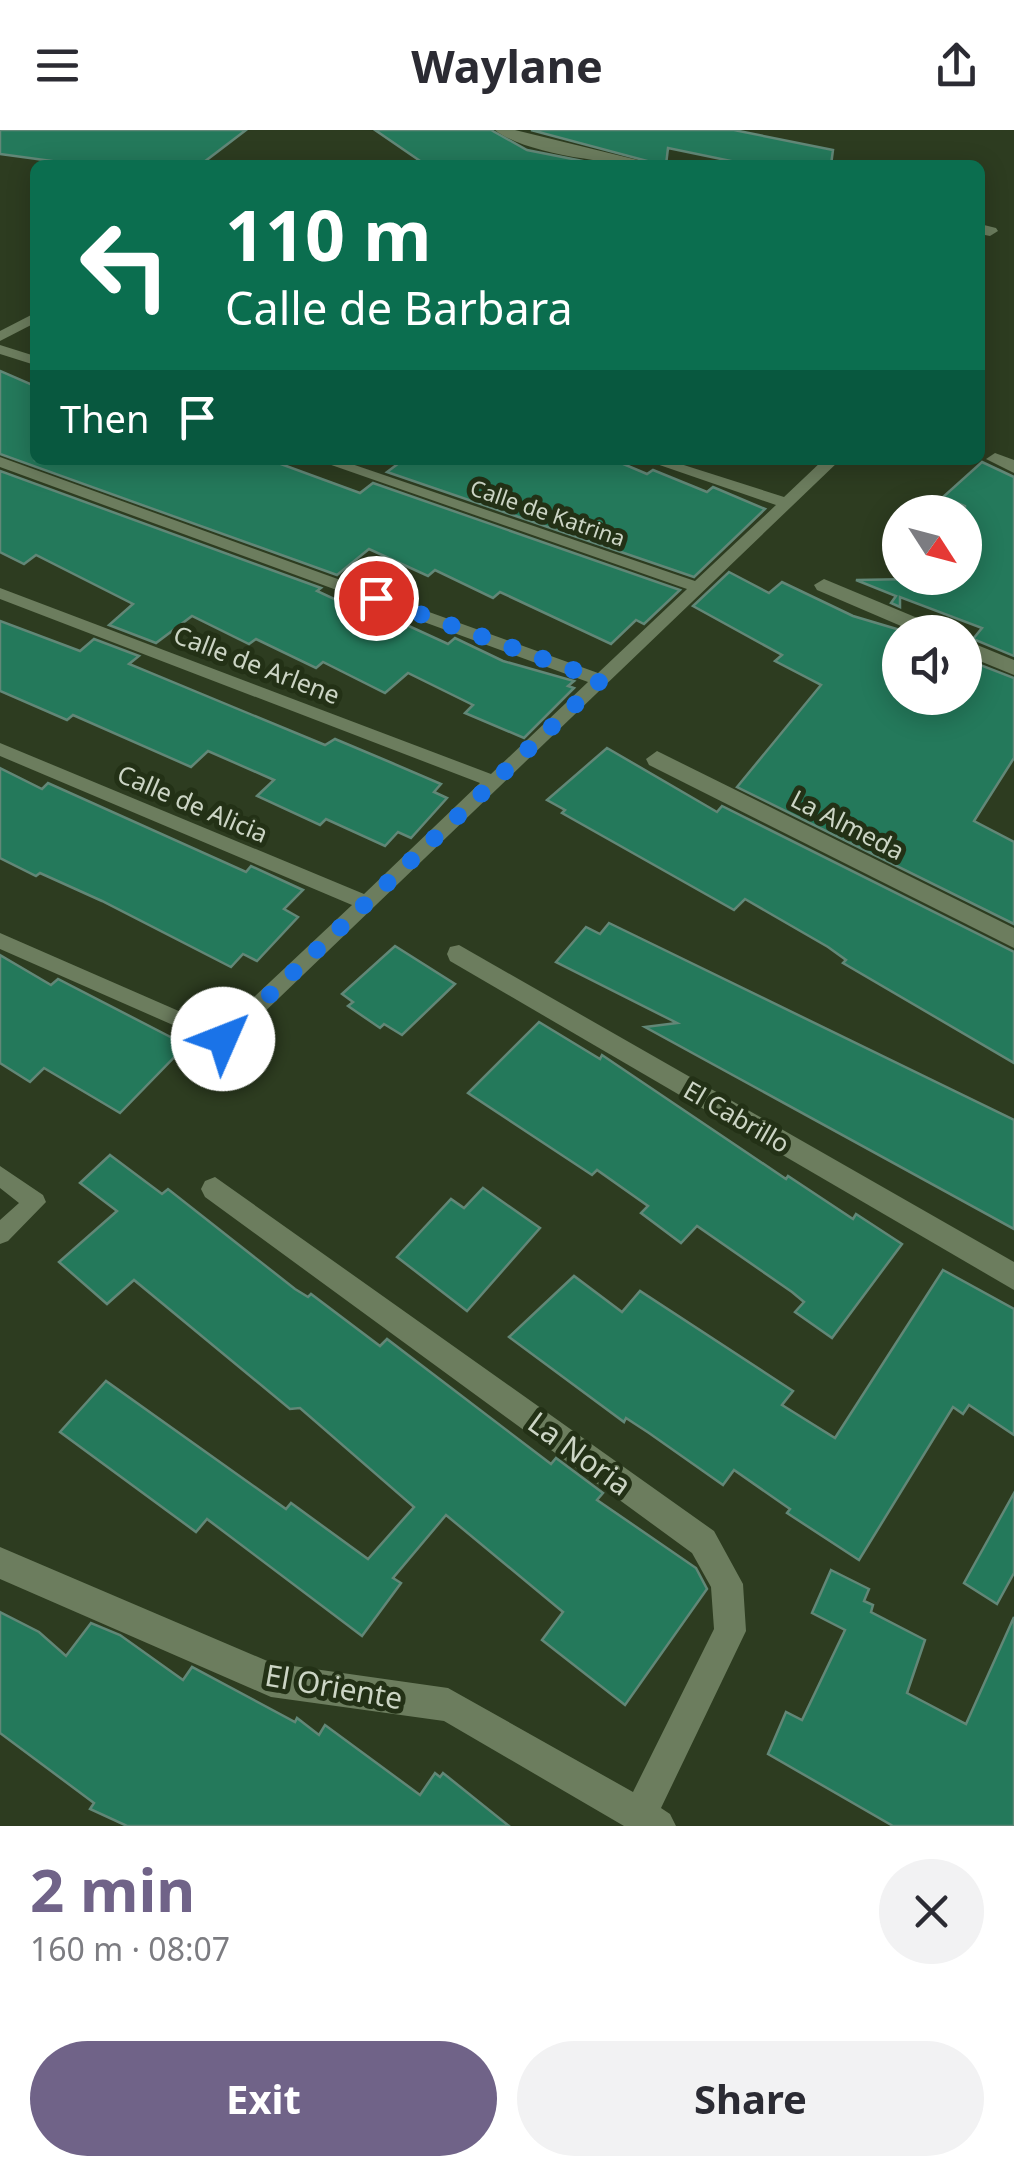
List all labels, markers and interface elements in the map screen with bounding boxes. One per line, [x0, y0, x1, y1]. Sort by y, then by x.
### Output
text: Waylane [411, 35, 603, 96]
icon: menu [30, 38, 85, 93]
icon: share [929, 38, 984, 93]
text: 110 m [225, 186, 432, 282]
icon: left [60, 200, 190, 330]
text: Calle de Barbara [225, 277, 573, 338]
icon: arrive [170, 390, 225, 445]
text: Then [60, 392, 150, 444]
street label: Calle de Katrina [467, 471, 629, 553]
north arrow [882, 495, 982, 595]
map controls [882, 495, 982, 715]
pin [334, 556, 419, 641]
icon: arrive [349, 571, 404, 626]
button: sound [882, 615, 982, 715]
street label: Calle de Arlene [169, 617, 345, 711]
street label: Calle de Alicia [112, 756, 274, 850]
street label: La Almeda [786, 781, 910, 867]
position arrow [171, 987, 275, 1091]
street label: El Cabrillo [678, 1072, 796, 1160]
street label: La Noria [520, 1402, 640, 1504]
street label: El Oriente [262, 1654, 406, 1718]
text: 2 min [30, 1848, 195, 1930]
button: close [879, 1859, 984, 1964]
text: 160 m · 08:07 [30, 1927, 230, 1970]
button: Exit [30, 2041, 497, 2156]
button: Share [517, 2041, 984, 2156]

